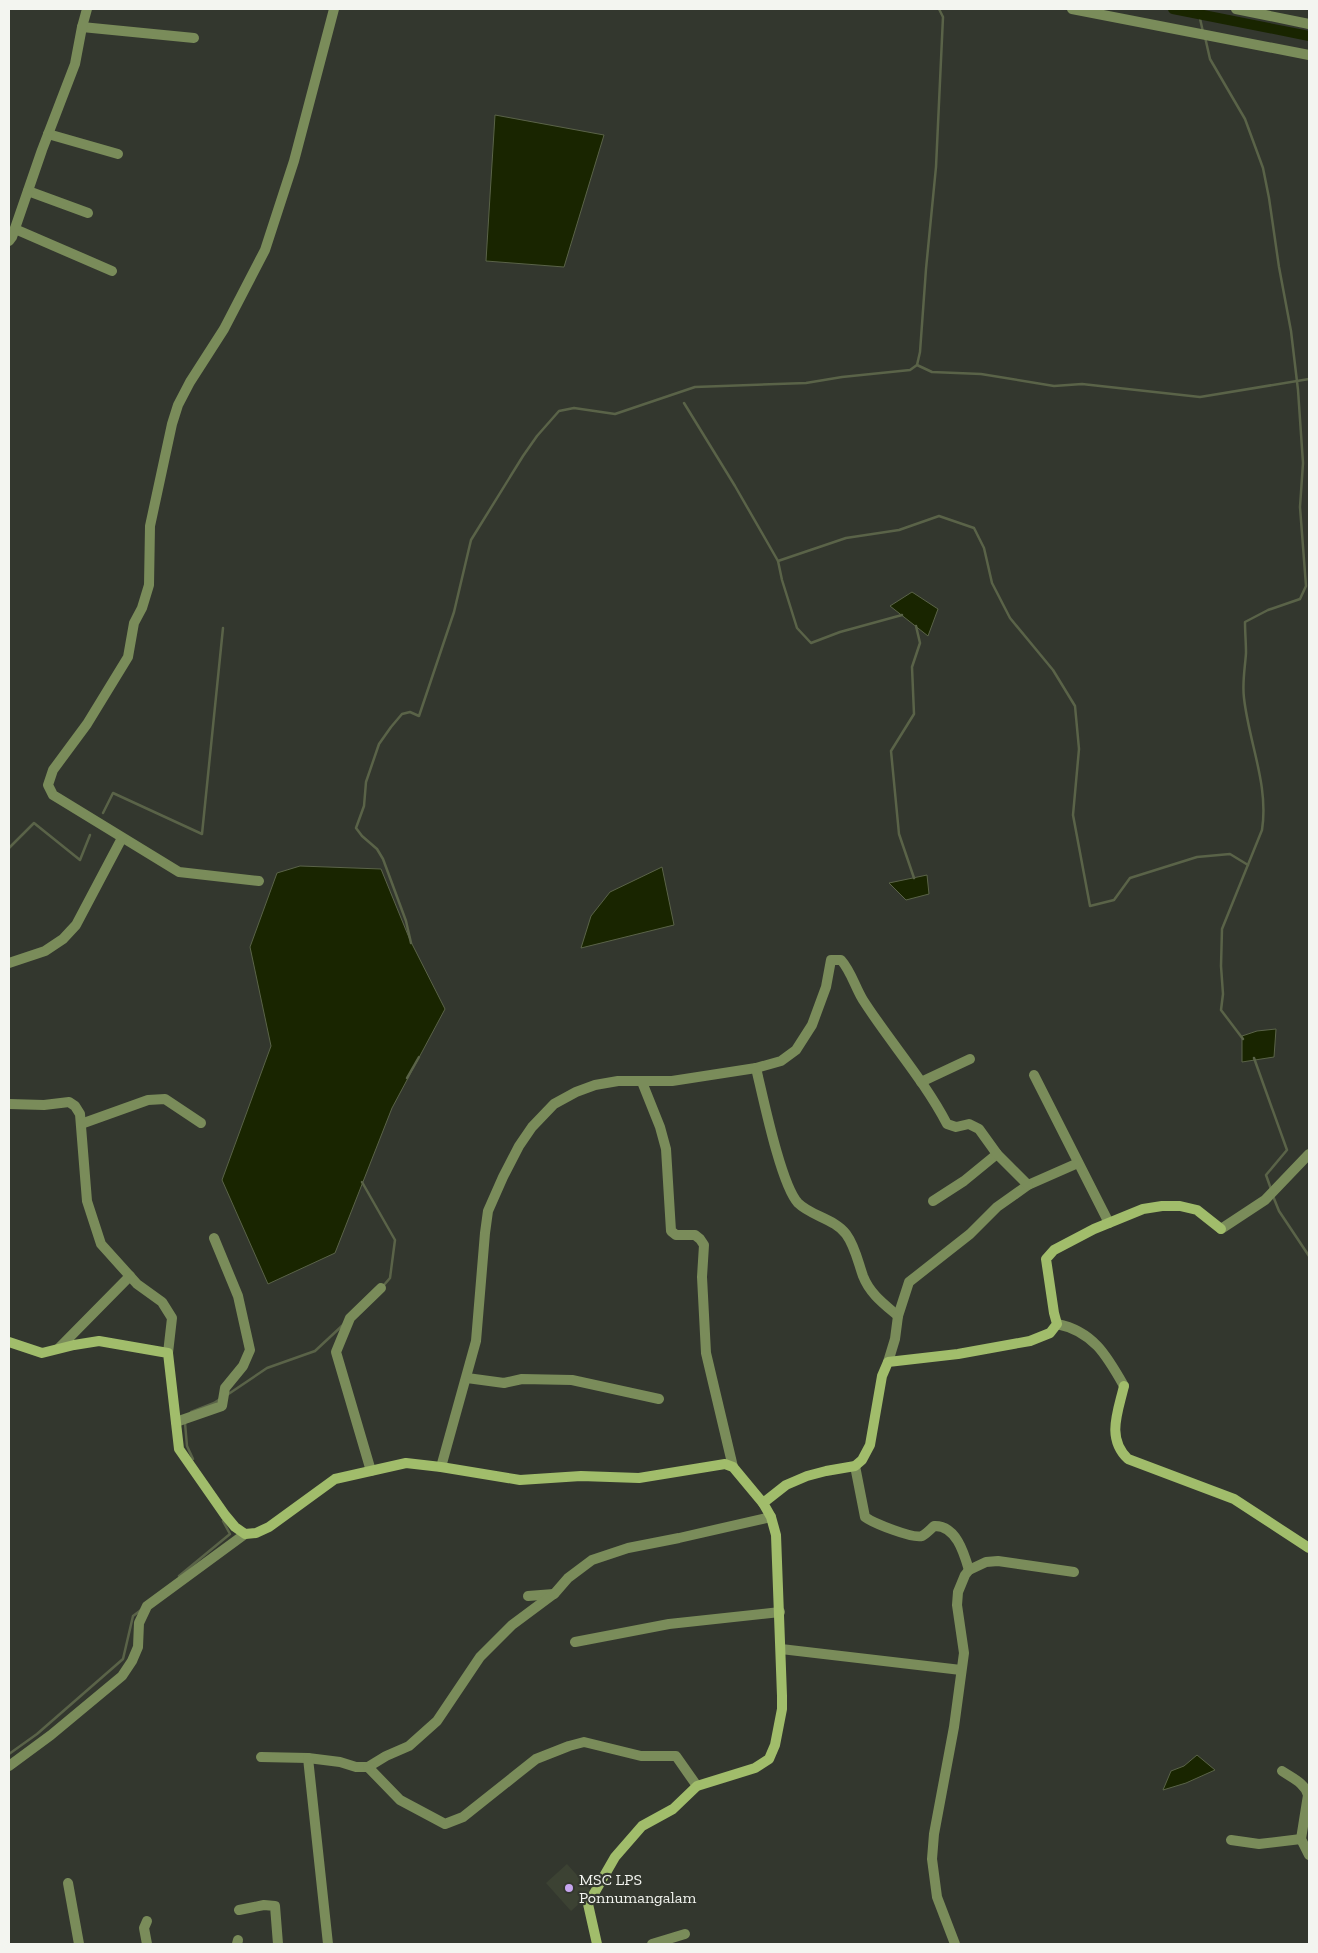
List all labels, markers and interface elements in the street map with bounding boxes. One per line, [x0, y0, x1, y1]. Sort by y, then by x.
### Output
place label: MSC LPS Ponnumangalam [579, 1870, 697, 1907]
marker: MSC LPS Ponnumangalam [563, 1882, 575, 1894]

